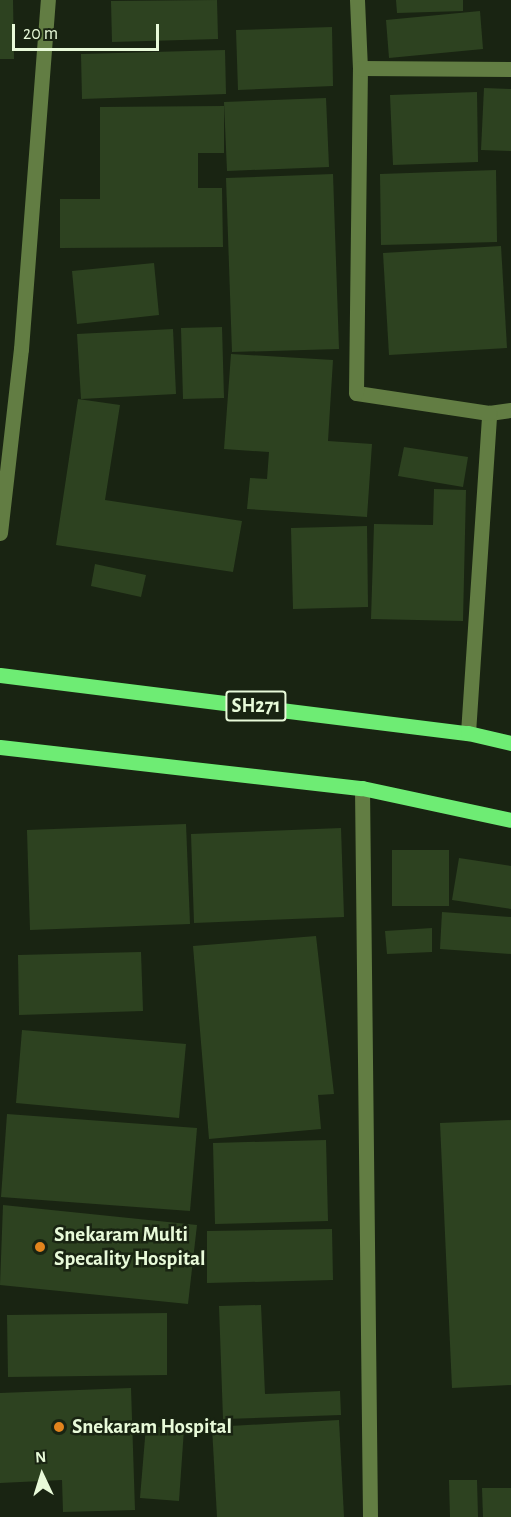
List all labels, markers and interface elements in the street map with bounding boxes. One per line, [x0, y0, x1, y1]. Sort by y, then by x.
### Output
scale bar [15, 12, 162, 50]
text: 20 m [23, 25, 58, 43]
road number: SH271 [224, 689, 288, 723]
place label: Snekaram Multi Specality Hospital [54, 1222, 206, 1272]
marker: Snekaram Multi Specality Hospital [31, 1238, 49, 1256]
place label: Snekaram Hospital [72, 1414, 232, 1440]
marker: Snekaram Hospital [50, 1418, 68, 1436]
north arrow [12, 1445, 72, 1505]
text: N [35, 1449, 47, 1465]

